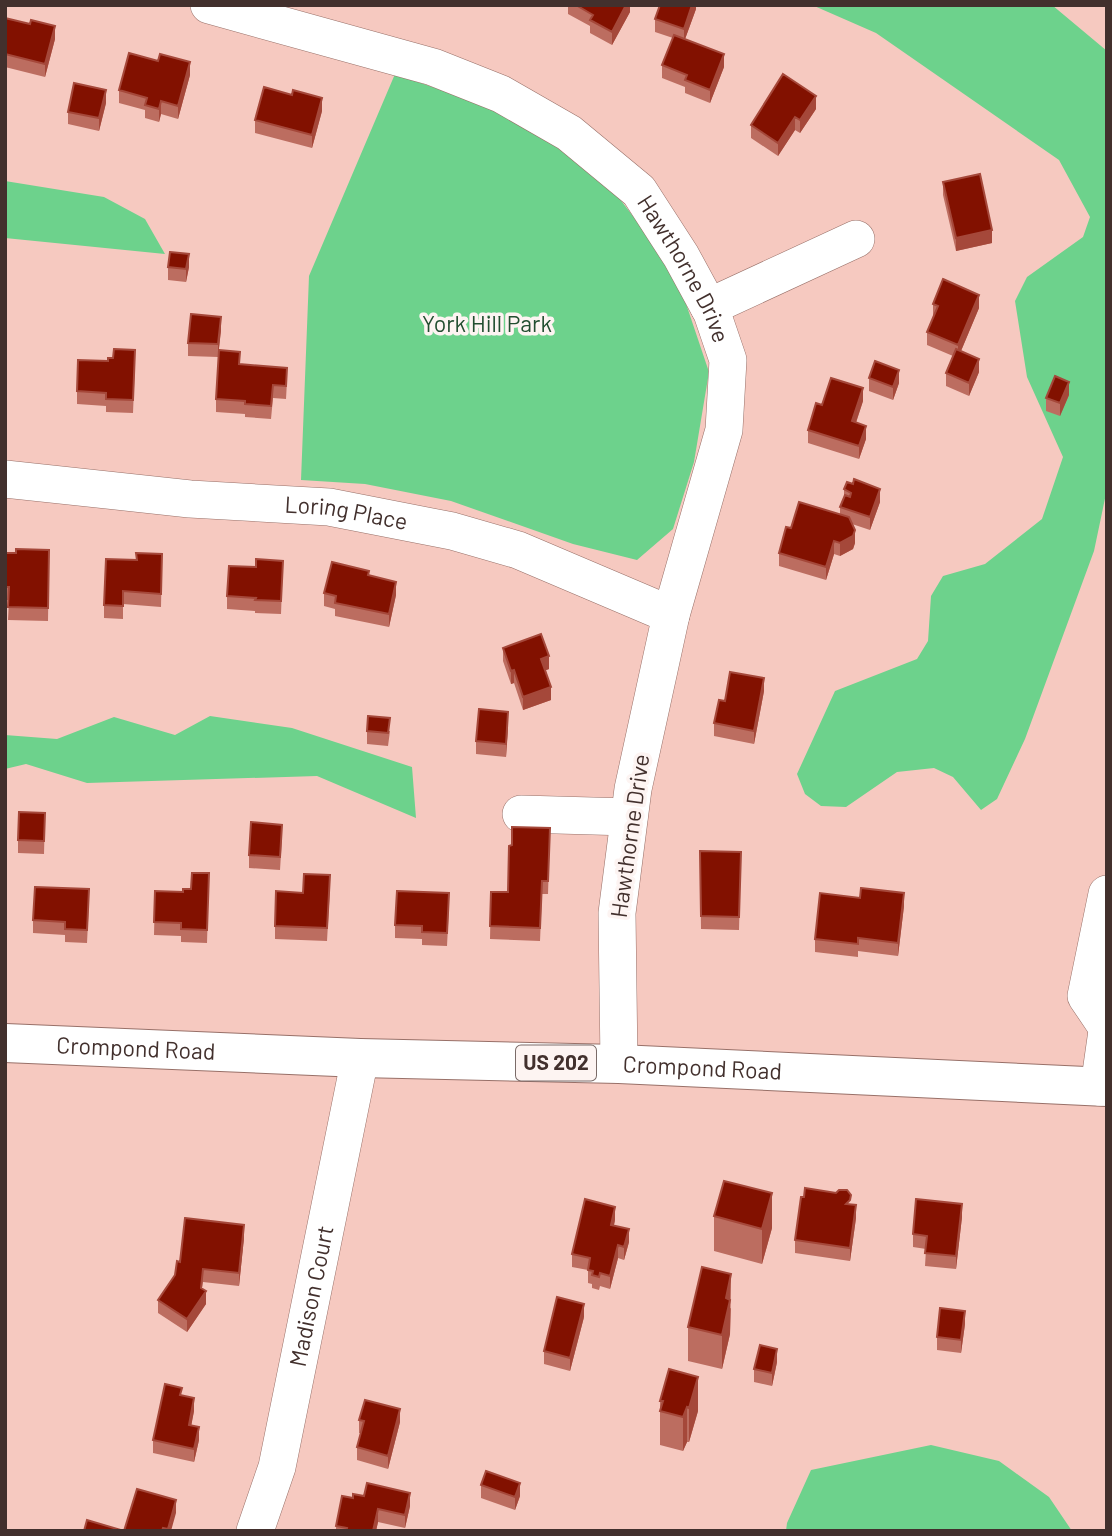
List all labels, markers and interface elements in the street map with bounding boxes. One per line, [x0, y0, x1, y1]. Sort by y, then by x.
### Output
street label: Hawthorne Drive [632, 189, 736, 346]
park label: York Hill Park [422, 309, 552, 337]
street label: Loring Place [284, 489, 410, 535]
street label: Hawthorne Drive [604, 752, 654, 920]
street label: Crompond Road [56, 1030, 216, 1065]
road number: US 202 [516, 1046, 596, 1080]
street label: Crompond Road [622, 1049, 783, 1085]
street label: Madison Court [283, 1223, 339, 1369]

